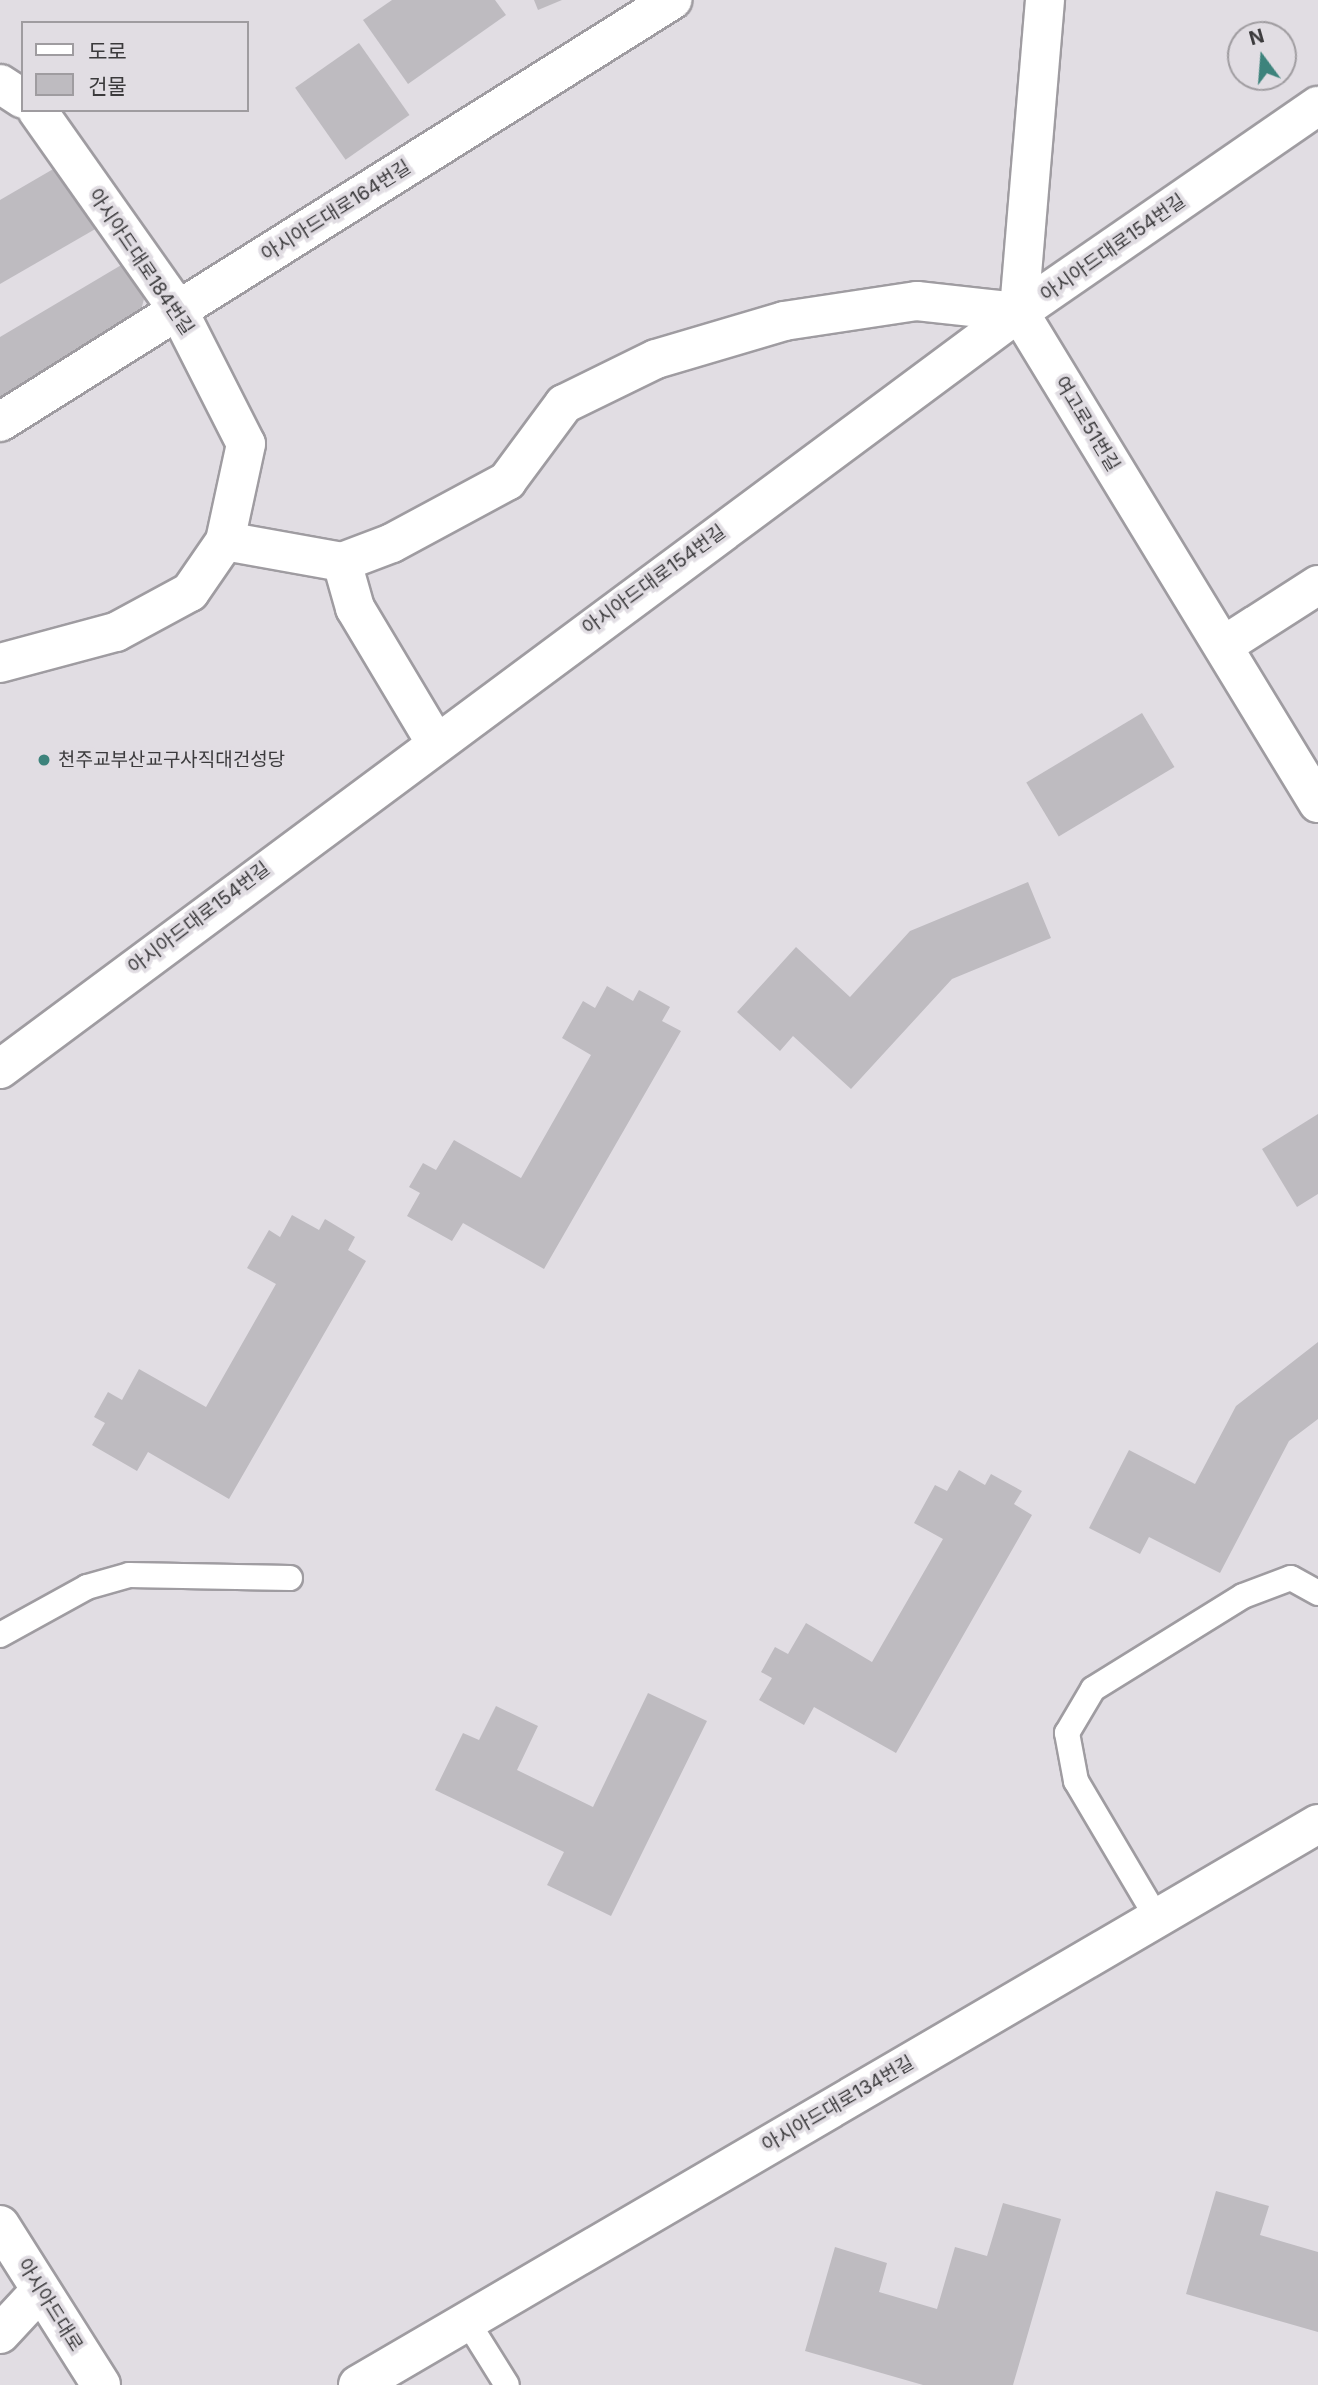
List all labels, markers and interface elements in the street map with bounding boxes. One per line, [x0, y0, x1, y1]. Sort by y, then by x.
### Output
legend [21, 21, 248, 112]
north arrow [1227, 21, 1297, 91]
text: N [1246, 24, 1267, 50]
text: 도로 [88, 39, 127, 64]
text: 건물 [88, 74, 127, 99]
street label: 아시아드대로164번길 [257, 156, 415, 266]
street label: 아시아드대로184번길 [84, 184, 198, 340]
street label: 아시아드대로154번길 [1036, 190, 1190, 306]
street label: 여고로51번길 [1050, 372, 1124, 476]
street label: 아시아드대로154번길 [578, 520, 730, 640]
place label: 천주교부산교구사직대건성당 [58, 749, 285, 771]
marker: 천주교부산교구사직대건성당 [36, 752, 52, 768]
street label: 아시아드대로154번길 [124, 857, 274, 979]
street label: 아시아드대로134번길 [758, 2051, 918, 2157]
street label: 아시아드대로 [13, 2254, 87, 2356]

